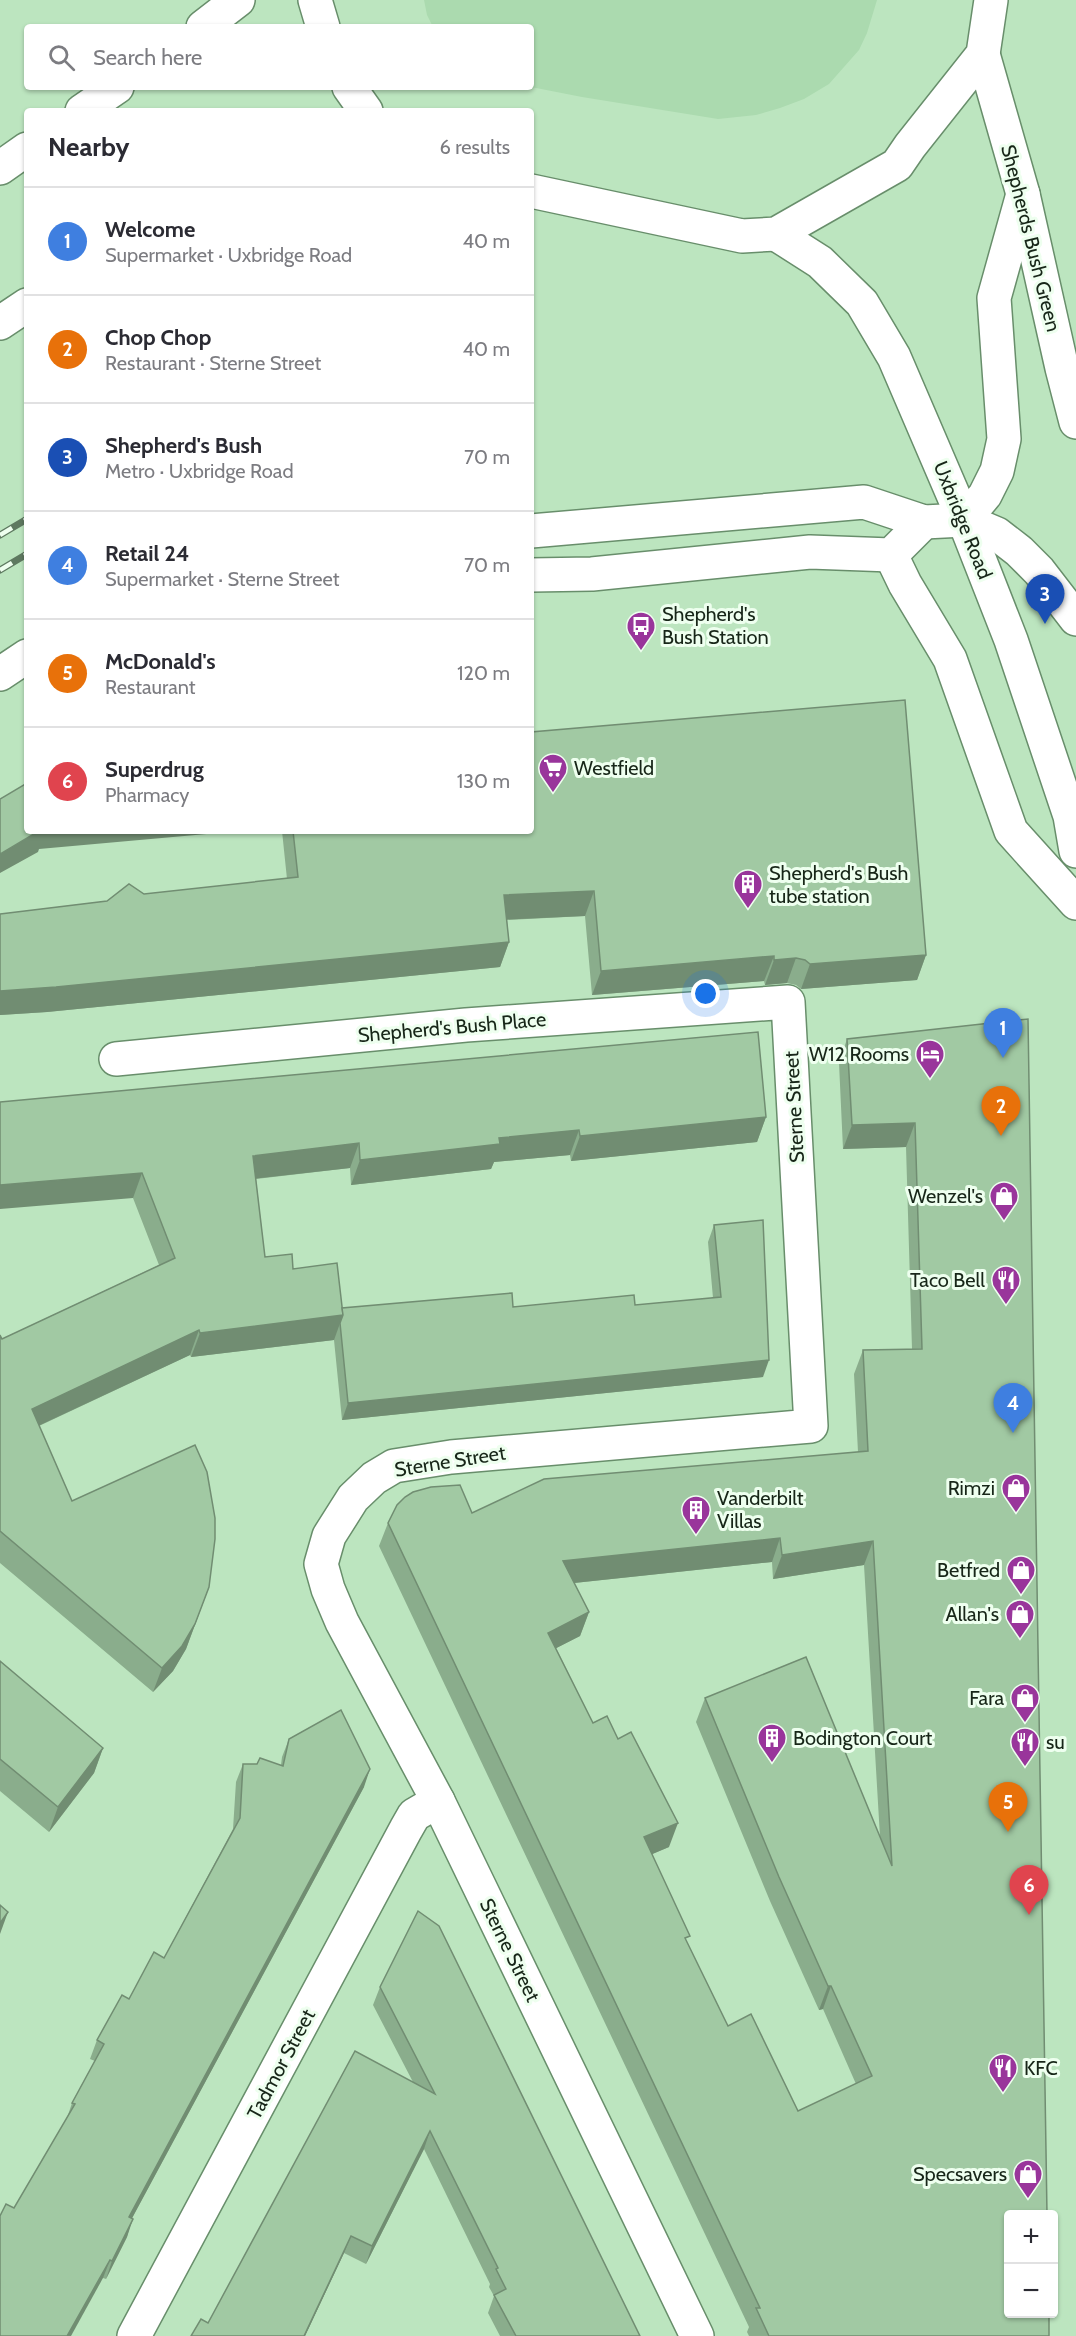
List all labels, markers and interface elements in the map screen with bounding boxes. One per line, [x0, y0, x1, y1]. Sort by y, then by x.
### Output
search box [24, 24, 534, 90]
icon: search [45, 41, 78, 74]
text: Search here [93, 44, 202, 71]
text: Nearby [48, 131, 129, 163]
text: 6 results [439, 135, 510, 159]
street label: Shepherds Bush Green [996, 142, 1066, 334]
text: Welcome [105, 216, 195, 243]
text: 1 [64, 229, 71, 253]
text: 40 m [462, 229, 510, 253]
text: Supermarket · Uxbridge Road [105, 243, 352, 267]
text: Chop Chop [105, 324, 211, 351]
text: 2 [62, 337, 73, 361]
text: 40 m [462, 337, 510, 361]
text: Restaurant · Sterne Street [105, 351, 321, 375]
text: Shepherd's Bush [105, 432, 262, 459]
text: 3 [62, 445, 73, 469]
text: 70 m [464, 445, 510, 469]
street label: Uxbridge Road [929, 458, 997, 582]
text: Metro · Uxbridge Road [105, 459, 293, 483]
text: Retail 24 [105, 540, 190, 567]
text: 4 [61, 553, 74, 577]
text: 70 m [464, 553, 510, 577]
text: Supermarket · Sterne Street [105, 567, 339, 591]
pin: 3 [1026, 574, 1064, 624]
place label: Shepherd's Bush Station [662, 602, 769, 649]
bus stop icon: Shepherd's Bush Station [625, 610, 657, 652]
text: McDonald's [105, 648, 216, 675]
text: 5 [62, 661, 73, 685]
text: 120 m [457, 661, 510, 685]
text: Restaurant [105, 675, 196, 699]
supermarket icon: Westfield [537, 752, 569, 794]
text: Superdrug [105, 756, 204, 783]
place label: Westfield [574, 756, 654, 780]
text: 6 [62, 769, 73, 793]
text: 130 m [457, 769, 510, 793]
text: Pharmacy [105, 783, 189, 807]
place label: Shepherd's Bush tube station [769, 861, 908, 908]
building icon: Shepherd's Bush tube station [732, 868, 764, 910]
your location [691, 979, 720, 1008]
street label: Shepherd's Bush Place [357, 1007, 547, 1047]
pin: 1 [984, 1008, 1022, 1058]
hotel icon: W12 Rooms [914, 1038, 946, 1080]
place label: W12 Rooms [809, 1042, 909, 1066]
street label: Sterne Street [779, 1050, 809, 1164]
pin: 2 [982, 1086, 1020, 1136]
shop icon: Wenzel's [988, 1180, 1020, 1222]
place label: Wenzel's [908, 1184, 983, 1208]
restaurant icon: Taco Bell [990, 1264, 1022, 1306]
place label: Taco Bell [910, 1268, 985, 1292]
pin: 4 [994, 1384, 1032, 1433]
street label: Sterne Street [393, 1440, 507, 1482]
shop icon: Rimzi [1000, 1472, 1032, 1514]
place label: Rimzi [948, 1476, 995, 1500]
place label: Vanderbilt Villas [717, 1486, 804, 1533]
building icon: Vanderbilt Villas [680, 1494, 712, 1536]
shop icon: Betfred [1005, 1554, 1037, 1596]
place label: Betfred [937, 1558, 1000, 1582]
shop icon: Allan's [1004, 1598, 1036, 1640]
place label: Allan's [945, 1602, 999, 1626]
shop icon: Fara [1009, 1682, 1041, 1724]
place label: Fara [969, 1686, 1004, 1710]
building icon: Bodington Court [756, 1722, 788, 1764]
place label: Bodington Court [793, 1726, 933, 1750]
restaurant icon: su [1009, 1726, 1041, 1768]
place label: su [1046, 1730, 1065, 1754]
pin: 5 [988, 1782, 1028, 1832]
pin: 6 [1010, 1866, 1048, 1915]
street label: Sterne Street [475, 1894, 545, 2006]
street label: Tadmor Street [242, 2005, 320, 2123]
restaurant icon: KFC [987, 2052, 1019, 2094]
place label: KFC [1024, 2056, 1058, 2080]
shop icon: Specsavers [1012, 2158, 1044, 2200]
place label: Specsavers [913, 2162, 1007, 2186]
map controls [1004, 2210, 1058, 2318]
button: + [1004, 2210, 1058, 2264]
button: − [1004, 2264, 1058, 2318]

